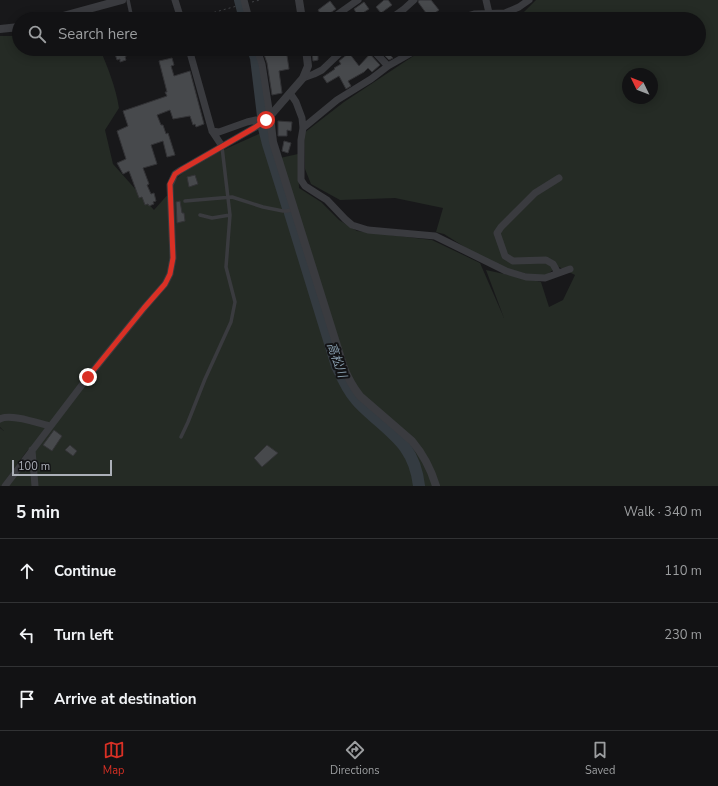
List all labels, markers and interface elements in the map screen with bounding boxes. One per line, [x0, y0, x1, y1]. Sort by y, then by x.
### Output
search box [12, 12, 706, 56]
icon: search [26, 23, 48, 45]
text: Search here [58, 24, 138, 44]
north arrow [622, 68, 658, 104]
route start [257, 111, 275, 129]
water label: 高松川 [324, 340, 351, 382]
route end [79, 368, 97, 386]
scale bar [12, 458, 112, 477]
text: 100 m [18, 459, 50, 474]
text: 5 min [16, 501, 60, 524]
text: Walk · 340 m [624, 503, 702, 521]
icon: ahead [16, 560, 38, 582]
text: Continue [54, 561, 116, 581]
text: 110 m [664, 562, 702, 580]
icon: left [16, 624, 38, 646]
text: Turn left [54, 625, 113, 645]
text: 230 m [664, 626, 702, 644]
icon: arrive [16, 688, 38, 710]
text: Arrive at destination [54, 689, 197, 709]
tab: Map [103, 739, 125, 778]
tab: Directions [330, 739, 380, 778]
tab: Saved [585, 739, 615, 778]

